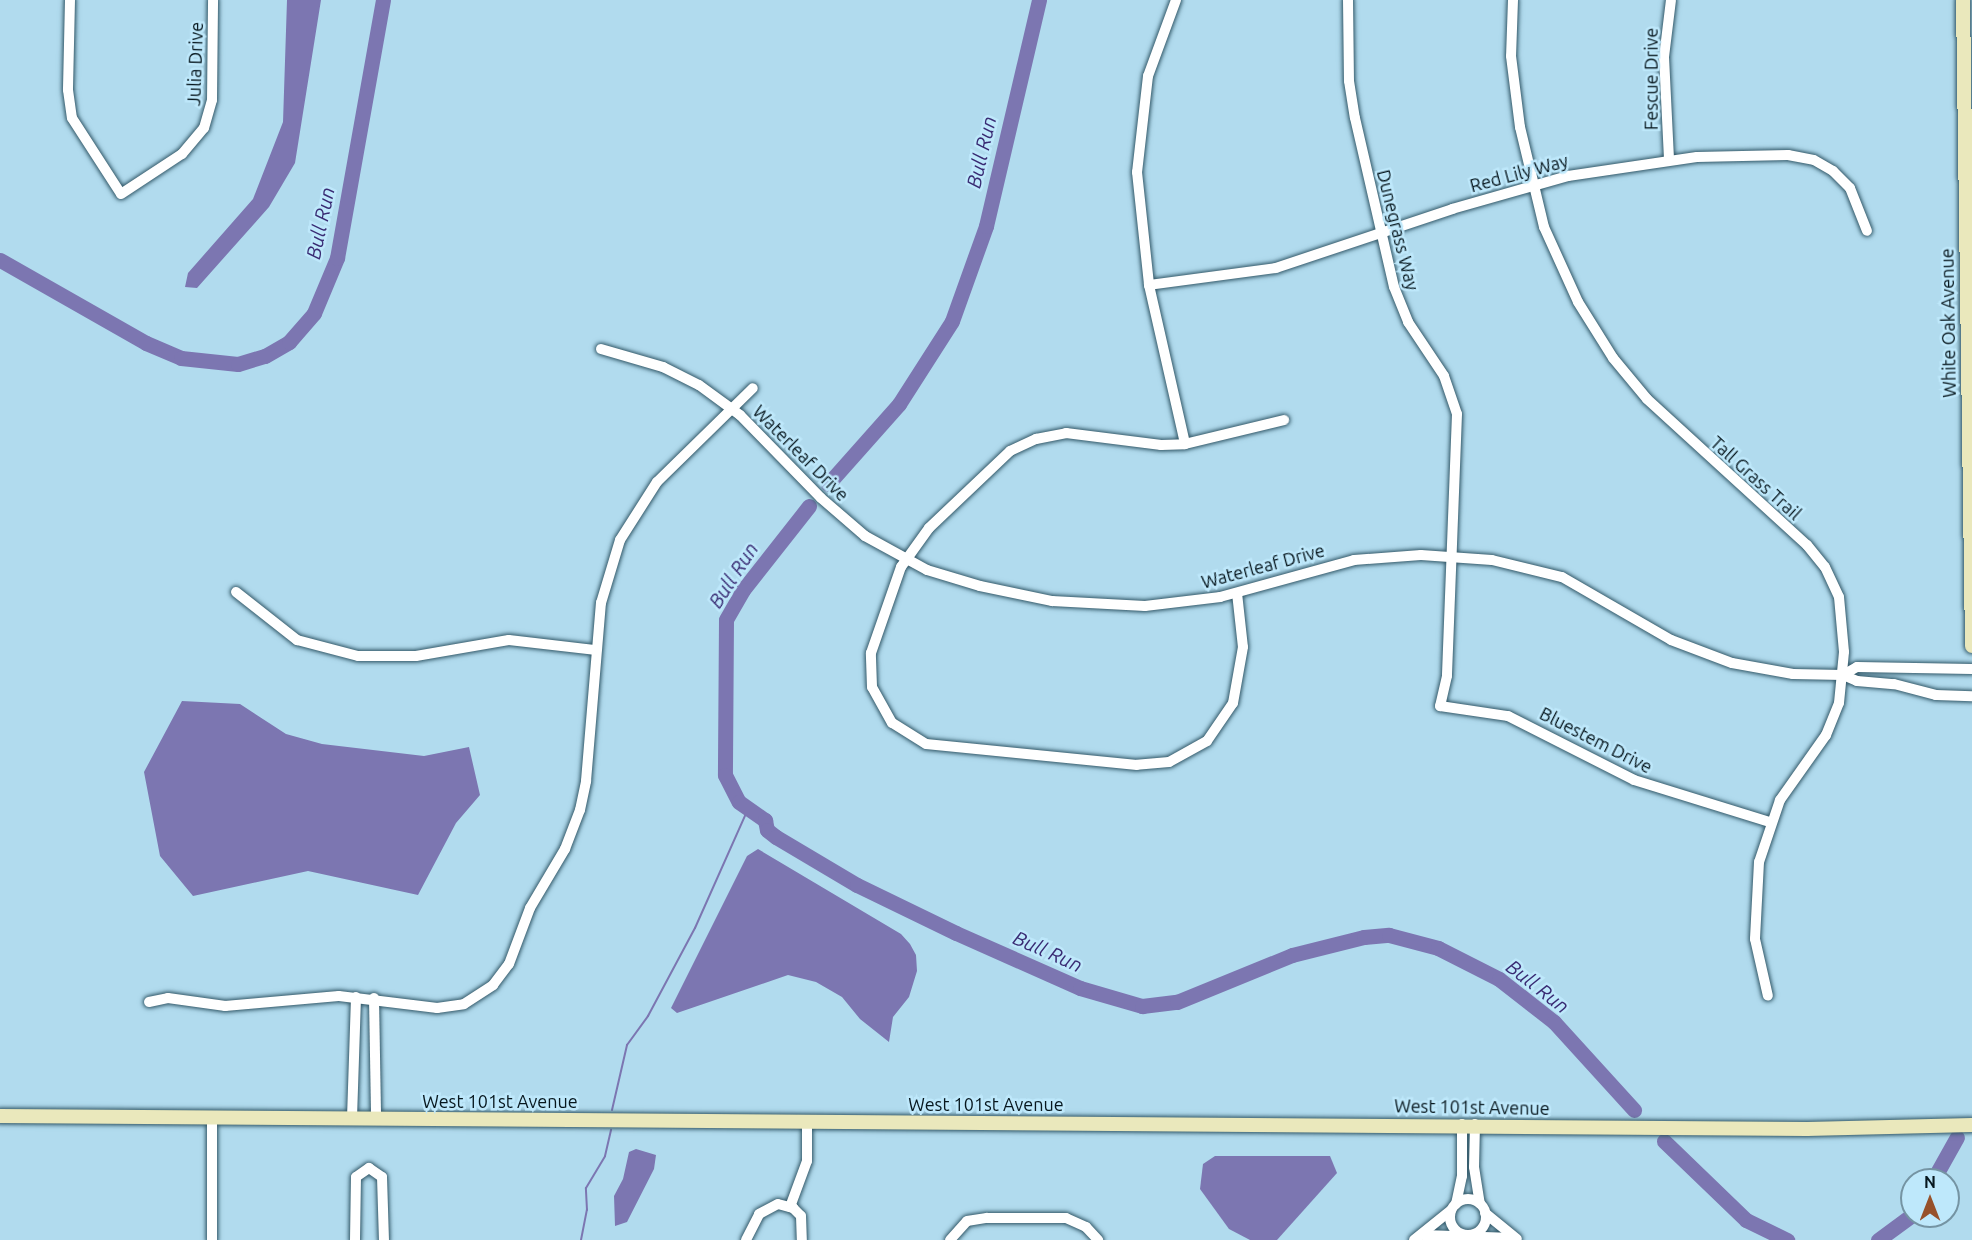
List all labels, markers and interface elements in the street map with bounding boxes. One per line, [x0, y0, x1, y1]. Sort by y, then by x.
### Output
street label: Julia Drive [183, 22, 207, 106]
street label: Fescue Drive [1640, 28, 1662, 130]
water label: Bull Run [961, 114, 1001, 190]
street label: Red Lily Way [1467, 149, 1571, 197]
street label: Dunegrass Way [1373, 167, 1423, 293]
water label: Bull Run [301, 185, 339, 261]
street label: White Oak Avenue [1936, 248, 1960, 398]
street label: Waterleaf Drive [749, 401, 853, 505]
street label: Tall Grass Trail [1706, 432, 1806, 524]
water label: Bull Run [703, 538, 763, 612]
street label: Waterleaf Drive [1199, 539, 1327, 593]
street label: Bluestem Drive [1536, 702, 1656, 778]
water label: Bull Run [1010, 925, 1086, 977]
water label: Bull Run [1502, 954, 1574, 1018]
street label: West 101st Avenue [422, 1090, 578, 1112]
street label: West 101st Avenue [908, 1093, 1064, 1115]
street label: West 101st Avenue [1394, 1095, 1550, 1119]
north arrow [1900, 1168, 1960, 1228]
text: N [1924, 1173, 1936, 1191]

